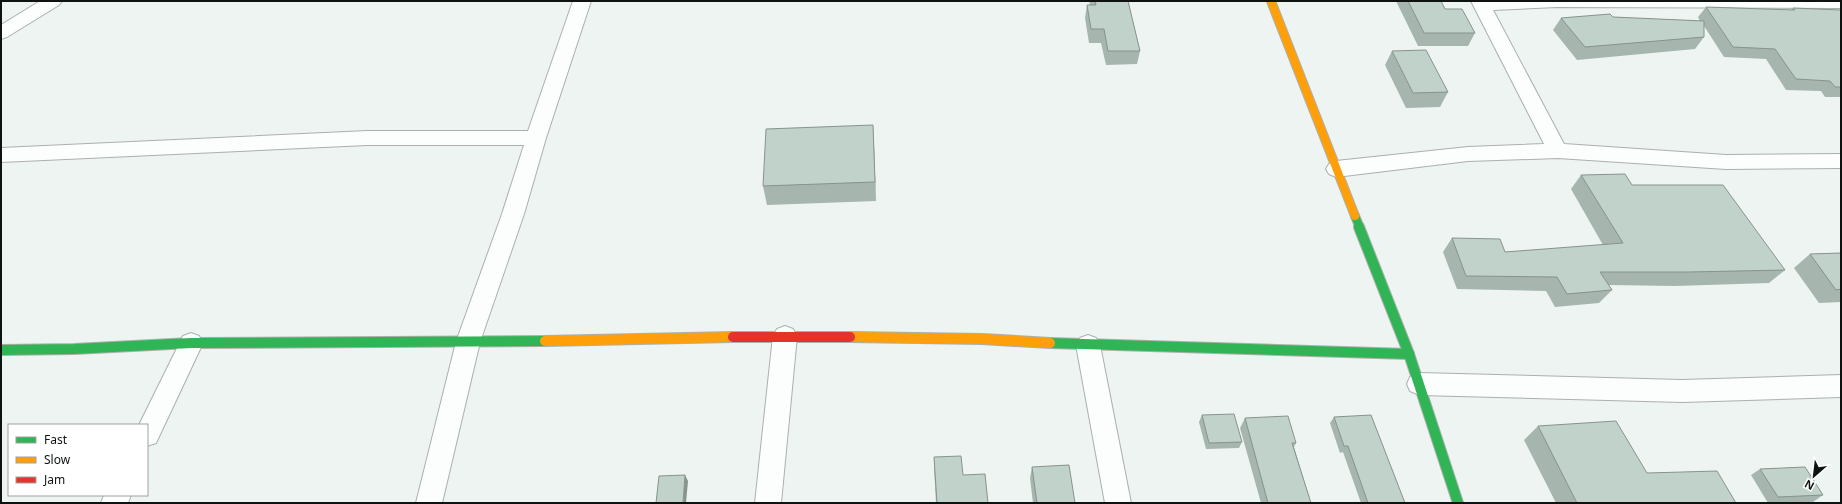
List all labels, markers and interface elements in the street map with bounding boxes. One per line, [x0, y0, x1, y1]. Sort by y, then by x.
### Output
legend [8, 424, 148, 496]
text: Fast [44, 431, 68, 448]
text: Slow [44, 451, 71, 468]
north arrow [1794, 456, 1834, 496]
text: Jam [43, 471, 65, 488]
text: N [1802, 477, 1817, 494]

